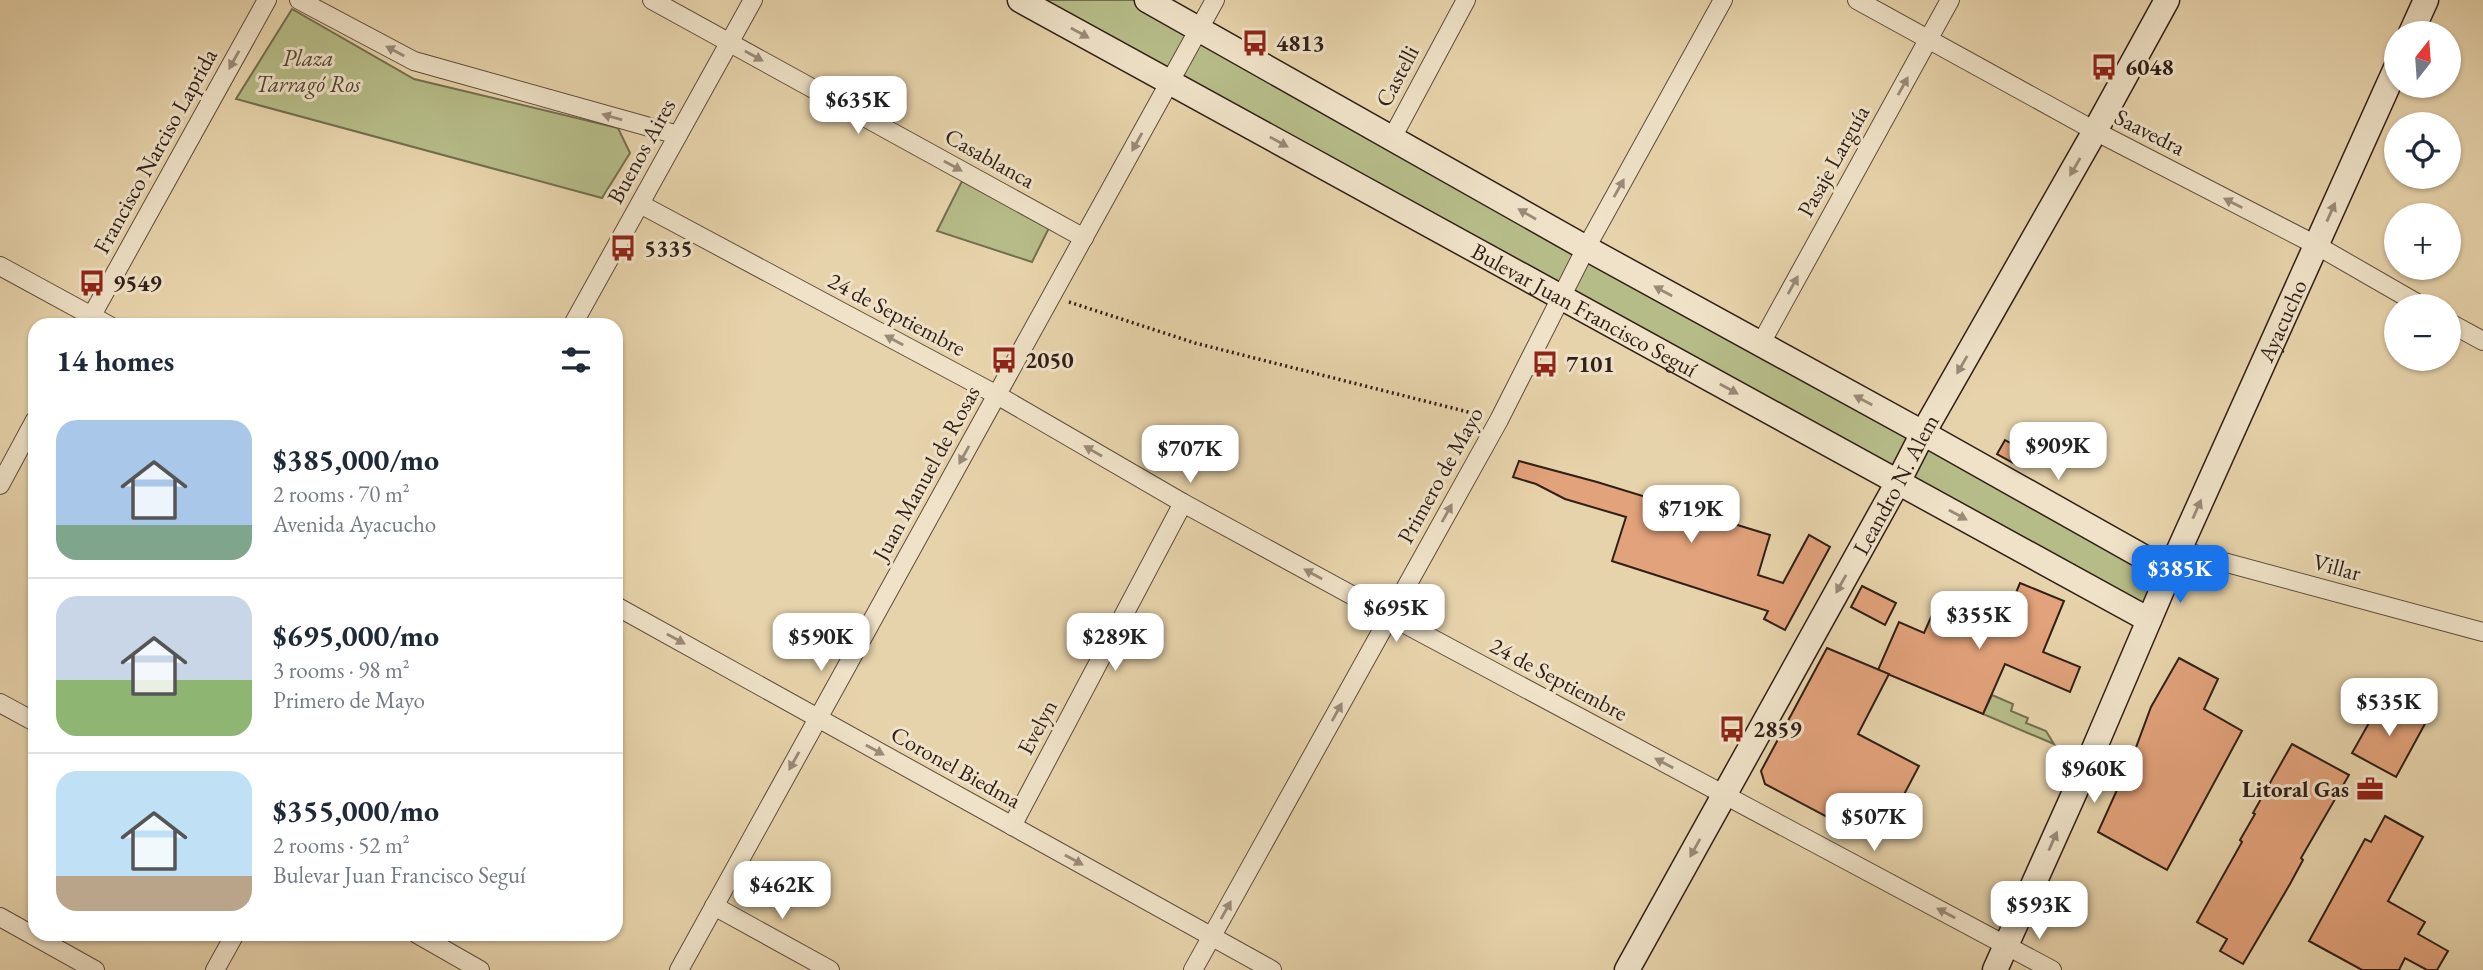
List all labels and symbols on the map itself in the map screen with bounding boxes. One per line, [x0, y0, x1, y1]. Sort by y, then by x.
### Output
north arrow [2384, 21, 2460, 98]
one-way arrow [1070, 27, 1090, 39]
bus stop icon: 4813 [1240, 28, 1270, 58]
place label: 4813 [1276, 28, 1325, 58]
street label: Castelli [1368, 40, 1426, 112]
street label: Francisco Narciso Laprida [86, 42, 224, 259]
park label: Plaza Tarragó Ros [256, 43, 361, 99]
one-way arrow [385, 45, 405, 57]
one-way arrow [228, 50, 240, 69]
one-way arrow [745, 50, 764, 62]
bus stop icon: 6048 [2089, 52, 2119, 82]
place label: 6048 [2125, 52, 2174, 82]
pin: $635K [809, 76, 907, 136]
one-way arrow [1897, 76, 1909, 95]
street label: Buenos Aires [600, 93, 682, 209]
street label: Pasaje Larguía [1790, 99, 1876, 222]
street label: Saavedra [2110, 102, 2191, 163]
one-way arrow [602, 111, 623, 121]
street label: Casablanca [940, 121, 1041, 195]
one-way arrow [1131, 132, 1143, 151]
one-way arrow [1270, 136, 1289, 148]
one-way arrow [2069, 157, 2081, 177]
one-way arrow [944, 160, 964, 172]
one-way arrow [1613, 179, 1625, 198]
one-way arrow [2223, 197, 2243, 208]
one-way arrow [2326, 202, 2337, 223]
one-way arrow [1517, 208, 1536, 220]
bus stop icon: 5335 [608, 233, 638, 263]
place label: 5335 [644, 233, 693, 263]
street label: Bulevar Juan Francisco Seguí [1466, 236, 1703, 384]
street label: 24 de Septiembre [823, 265, 971, 363]
bus stop icon: 9549 [77, 268, 107, 298]
place label: 9549 [113, 268, 162, 298]
one-way arrow [1787, 275, 1799, 295]
street label: Ayacucho [2250, 275, 2314, 368]
one-way arrow [1654, 285, 1673, 297]
one-way arrow [884, 334, 904, 346]
bus stop icon: 2050 [989, 345, 1019, 375]
place label: 2050 [1025, 345, 1074, 375]
bus stop icon: 7101 [1530, 349, 1560, 379]
place label: 7101 [1566, 349, 1615, 379]
one-way arrow [1956, 355, 1968, 374]
street label: Juan Manuel de Rosas [864, 380, 987, 568]
one-way arrow [1719, 383, 1739, 395]
one-way arrow [1853, 394, 1873, 406]
street label: Primero de Mayo [1390, 401, 1490, 549]
street label: Leandro N. Alem [1846, 408, 1946, 560]
pin: $909K [2009, 422, 2107, 482]
pin: $707K [1141, 426, 1239, 485]
one-way arrow [958, 445, 970, 465]
one-way arrow [1083, 445, 1103, 457]
pin: $719K [1642, 486, 1740, 545]
one-way arrow [2191, 499, 2203, 519]
one-way arrow [1441, 503, 1453, 522]
one-way arrow [1948, 509, 1967, 521]
pin: $385K [2131, 546, 2229, 605]
street label: Villar [2310, 546, 2365, 588]
one-way arrow [1303, 568, 1322, 580]
one-way arrow [1835, 575, 1847, 594]
pin: $695K [1347, 584, 1445, 644]
pin: $355K [1930, 592, 2028, 651]
pin: $590K [772, 614, 870, 673]
pin: $289K [1066, 614, 1164, 673]
street label: 24 de Septiembre [1485, 630, 1633, 728]
one-way arrow [666, 633, 686, 645]
pin: $535K [2340, 678, 2438, 738]
street label: Evelyn [1010, 694, 1064, 760]
one-way arrow [1331, 702, 1343, 721]
bus stop icon: 2859 [1717, 714, 1747, 744]
place label: 2859 [1753, 714, 1802, 744]
street label: Coronel Biedma [885, 719, 1027, 816]
one-way arrow [865, 744, 884, 756]
pin: $960K [2045, 746, 2143, 805]
one-way arrow [788, 751, 800, 771]
one-way arrow [1654, 757, 1674, 769]
place label: Litoral Gas [2242, 774, 2349, 804]
office icon: Litoral Gas [2355, 774, 2385, 804]
pin: $507K [1825, 794, 1923, 853]
one-way arrow [2048, 830, 2059, 851]
one-way arrow [1689, 838, 1701, 857]
one-way arrow [1064, 854, 1083, 866]
pin: $462K [733, 862, 831, 921]
pin: $593K [1990, 881, 2088, 941]
one-way arrow [1220, 901, 1232, 920]
one-way arrow [1936, 907, 1956, 918]

